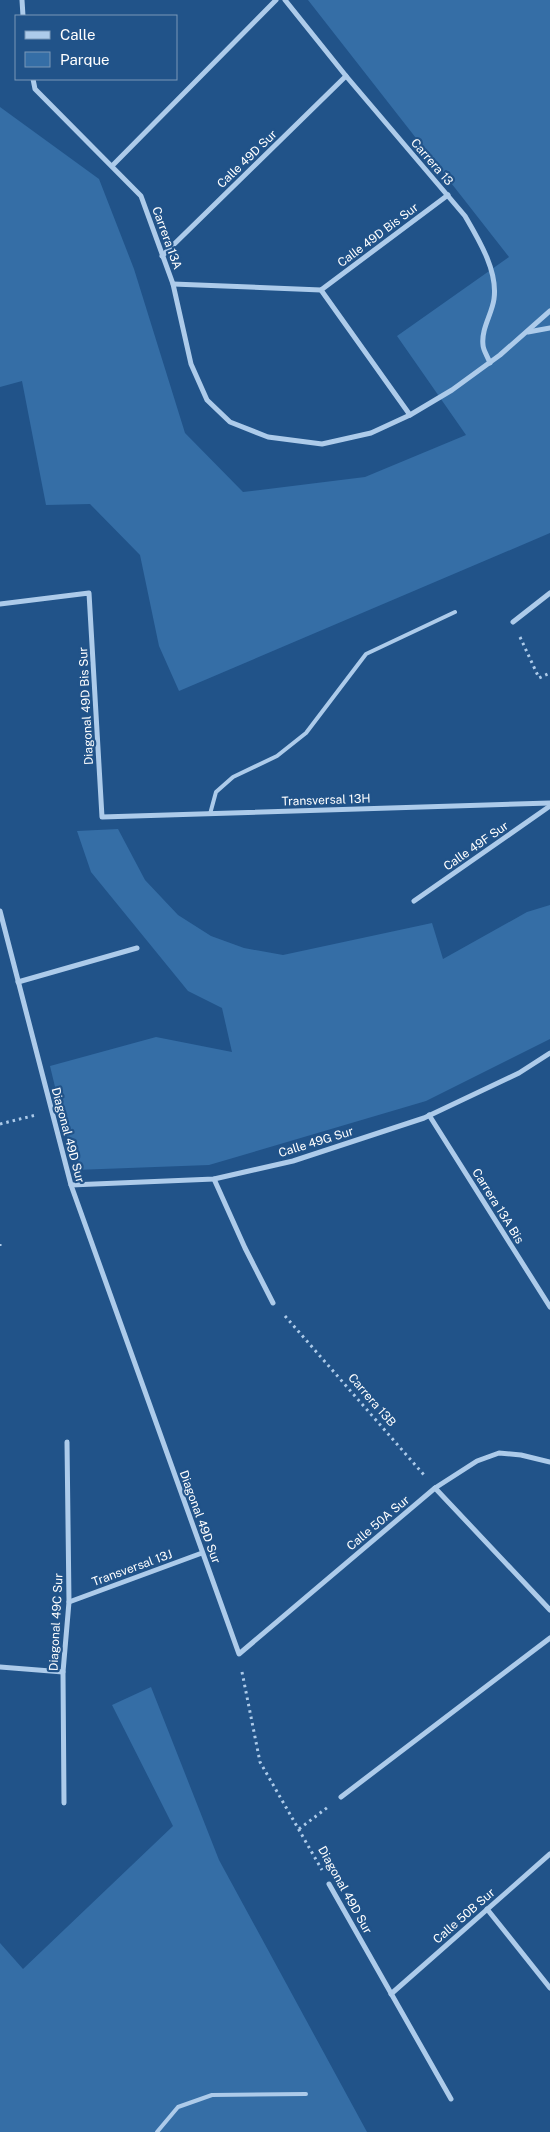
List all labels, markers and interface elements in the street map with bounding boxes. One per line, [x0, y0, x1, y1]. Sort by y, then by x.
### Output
legend [15, 15, 178, 80]
text: Calle [60, 26, 96, 43]
text: Parque [60, 51, 110, 68]
street label: Calle 49D Sur [214, 127, 280, 191]
street label: Carrera 13 [408, 136, 456, 188]
street label: Calle 49D Bis Sur [335, 200, 421, 270]
street label: Carrera 13A [149, 205, 185, 272]
street label: Diagonal 49D Bis Sur [76, 646, 96, 765]
street label: Transversal 13H [281, 791, 371, 809]
street label: Calle 49F Sur [441, 818, 511, 874]
street label: Diagonal 49D Sur [49, 1086, 88, 1184]
street label: Calle 49G Sur [277, 1124, 356, 1160]
street label: Carrera 13A Bis [469, 1166, 527, 1246]
street label: Carrera 13B [345, 1371, 399, 1429]
street label: Diagonal 49D Sur [177, 1468, 223, 1566]
street label: Calle 50A Sur [344, 1493, 412, 1553]
street label: Transversal 13J [90, 1547, 174, 1589]
street label: Diagonal 49C Sur [46, 1572, 66, 1671]
street label: Diagonal 49D Sur [315, 1844, 375, 1937]
street label: Calle 50B Sur [430, 1885, 498, 1947]

